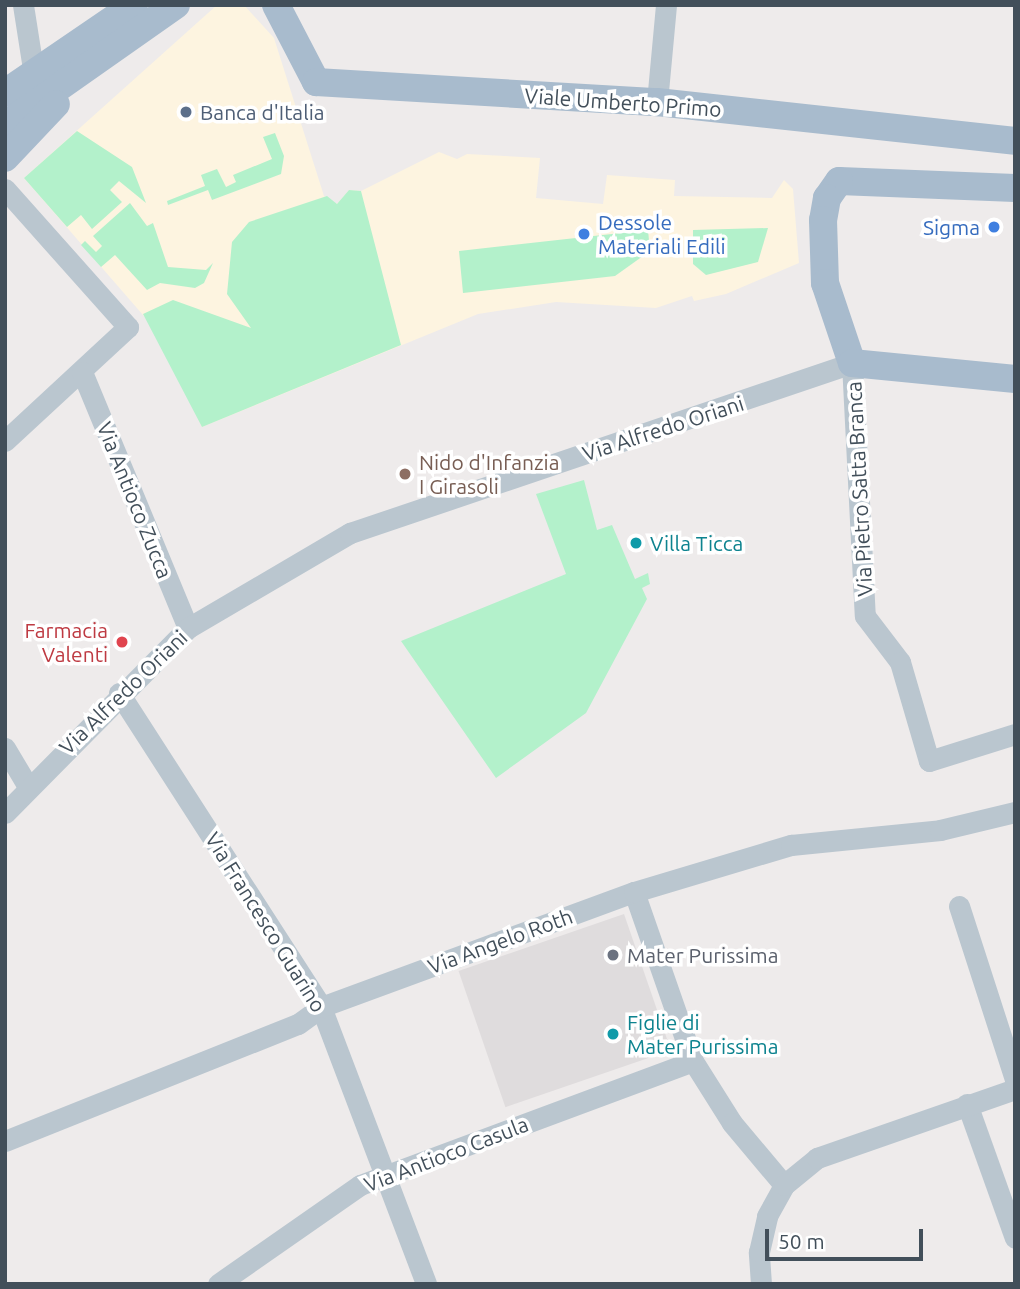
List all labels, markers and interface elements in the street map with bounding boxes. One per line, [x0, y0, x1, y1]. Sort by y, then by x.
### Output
street label: Viale Umberto Primo [524, 83, 722, 121]
place label: Banca d'Italia [200, 99, 325, 125]
marker: Banca d'Italia [178, 104, 194, 120]
place label: Dessole Materiali Edili [598, 209, 726, 259]
place label: Sigma [923, 214, 980, 240]
marker: Sigma [986, 219, 1002, 235]
marker: Dessole Materiali Edili [576, 226, 592, 242]
street label: Via Pietro Satta Branca [841, 381, 877, 597]
street label: Via Alfredo Oriani [579, 390, 747, 466]
street label: Via Antioco Zucca [92, 418, 178, 582]
place label: Nido d'Infanzia I Girasoli [419, 449, 560, 499]
marker: Nido d'Infanzia I Girasoli [397, 466, 413, 482]
place label: Villa Ticca [650, 530, 743, 556]
marker: Villa Ticca [628, 535, 644, 551]
place label: Farmacia Valenti [24, 617, 108, 667]
street label: Via Alfredo Oriani [54, 625, 192, 759]
marker: Farmacia Valenti [114, 634, 130, 650]
street label: Via Francesco Guarino [200, 827, 332, 1017]
street label: Via Angelo Roth [424, 903, 576, 979]
place label: Mater Purissima [627, 942, 778, 968]
marker: Mater Purissima [605, 947, 621, 963]
place label: Figlie di Mater Purissima [627, 1009, 778, 1059]
marker: Figlie di Mater Purissima [605, 1026, 621, 1042]
street label: Via Antioco Casula [360, 1111, 532, 1197]
scale bar [768, 1216, 926, 1260]
text: 50 m [778, 1229, 825, 1253]

